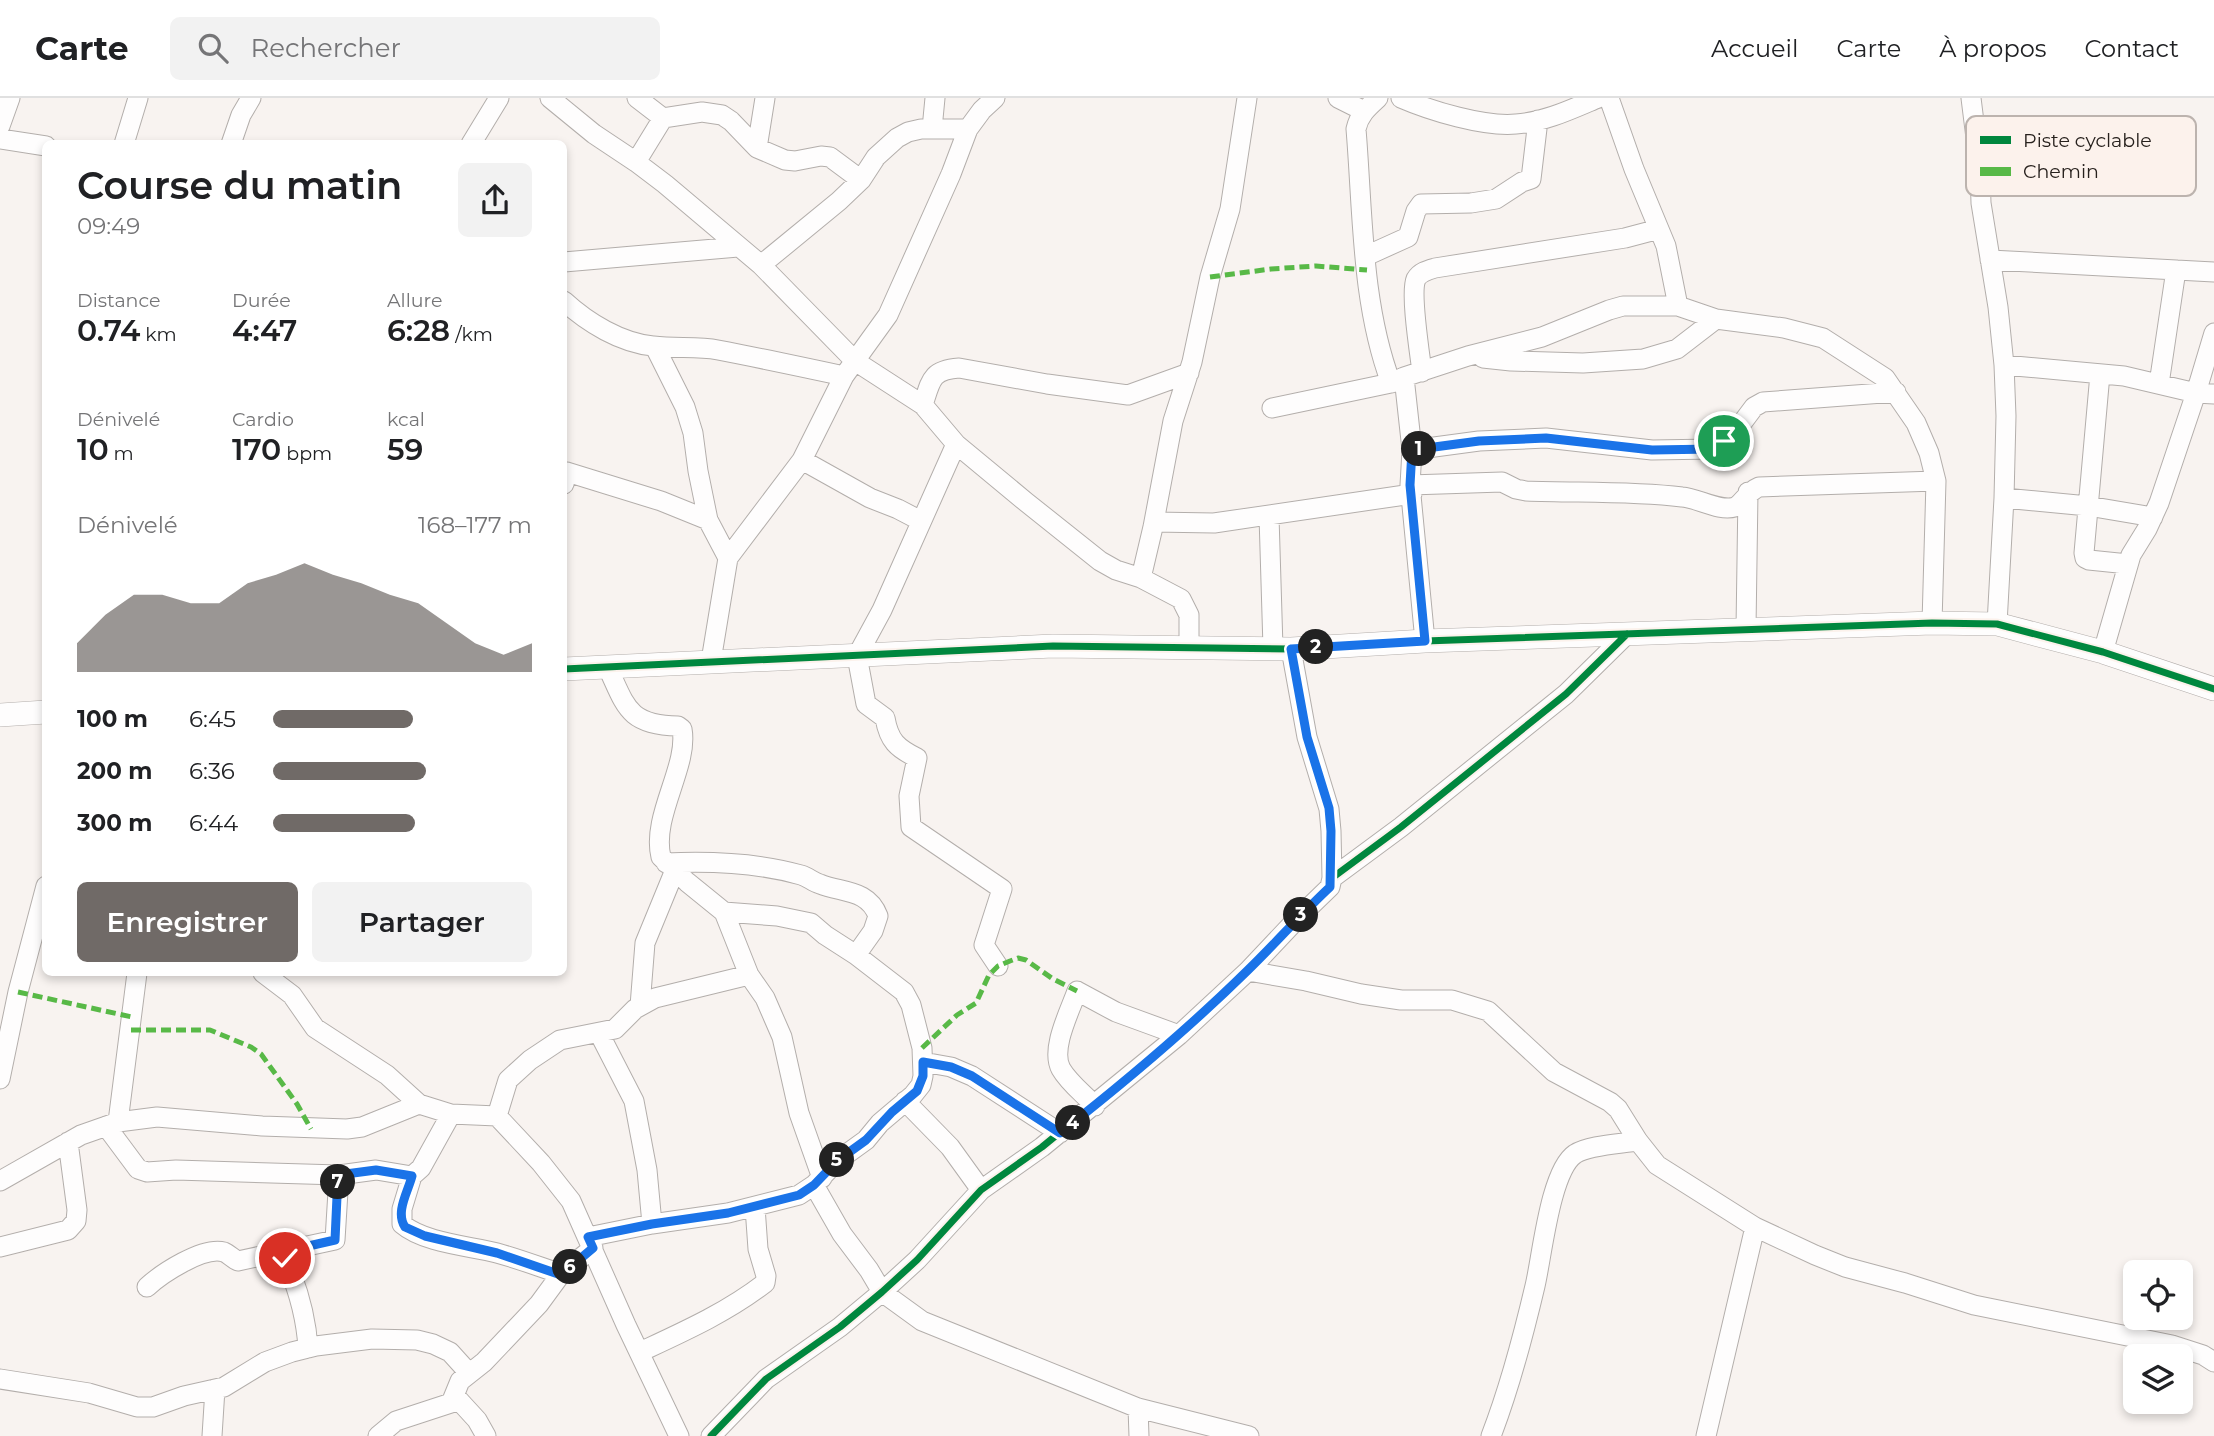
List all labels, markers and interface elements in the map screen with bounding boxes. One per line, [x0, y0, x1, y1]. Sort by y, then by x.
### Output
search box [170, 17, 660, 80]
text: Carte [35, 28, 128, 68]
icon: search [194, 29, 232, 67]
text: Rechercher [250, 32, 401, 64]
text: Accueil [1711, 34, 1798, 63]
text: Carte [1836, 34, 1901, 63]
text: À propos [1939, 34, 2046, 63]
text: Contact [2084, 34, 2179, 63]
legend [1966, 116, 2196, 196]
text: Piste cyclable [2023, 129, 2152, 152]
text: Chemin [2023, 160, 2099, 183]
text: Course du matin [77, 162, 402, 209]
button: share [458, 163, 532, 237]
text: 09:49 [77, 212, 140, 240]
text: Distance [77, 289, 160, 312]
text: Durée [232, 289, 291, 312]
text: Allure [387, 289, 442, 312]
text: 0.74 [77, 312, 140, 349]
text: 4:47 [232, 312, 297, 349]
text: 6:28 [387, 312, 450, 349]
text: km [140, 323, 177, 346]
text: /km [450, 323, 493, 346]
text: Dénivelé [77, 408, 160, 431]
text: Cardio [232, 408, 294, 431]
text: kcal [387, 408, 425, 431]
pin [1694, 411, 1754, 471]
icon: arrive [1705, 422, 1743, 460]
text: 10 [77, 431, 109, 468]
text: 170 [232, 431, 281, 468]
text: 59 [387, 431, 423, 468]
pin: 1 [1402, 432, 1436, 466]
text: 1 [1415, 437, 1422, 460]
text: m [109, 442, 134, 465]
text: bpm [281, 442, 332, 465]
text: Dénivelé [77, 511, 178, 539]
text: 168–177 m [418, 511, 532, 539]
pin: 2 [1298, 630, 1334, 664]
text: 2 [1310, 635, 1321, 658]
text: 100 m [77, 705, 148, 733]
text: 6:45 [189, 705, 236, 733]
text: 200 m [77, 757, 152, 785]
text: 6:36 [189, 757, 235, 785]
text: 300 m [77, 809, 153, 837]
text: 6:44 [189, 809, 238, 837]
button: Enregistrer [77, 882, 298, 962]
button: Partager [312, 882, 532, 962]
pin: 3 [1284, 898, 1318, 932]
text: 3 [1295, 903, 1306, 926]
pin: 4 [1056, 1105, 1090, 1140]
text: 4 [1066, 1111, 1079, 1134]
pin: 5 [820, 1142, 854, 1178]
text: 5 [831, 1148, 842, 1171]
pin: 7 [320, 1164, 356, 1200]
text: 7 [332, 1170, 343, 1193]
pin [255, 1228, 315, 1288]
icon: check [266, 1239, 304, 1277]
pin: 6 [552, 1250, 588, 1284]
text: 6 [563, 1255, 576, 1278]
map controls [2123, 1260, 2193, 1414]
button: locate [2123, 1260, 2193, 1330]
button: layers [2123, 1344, 2193, 1414]

